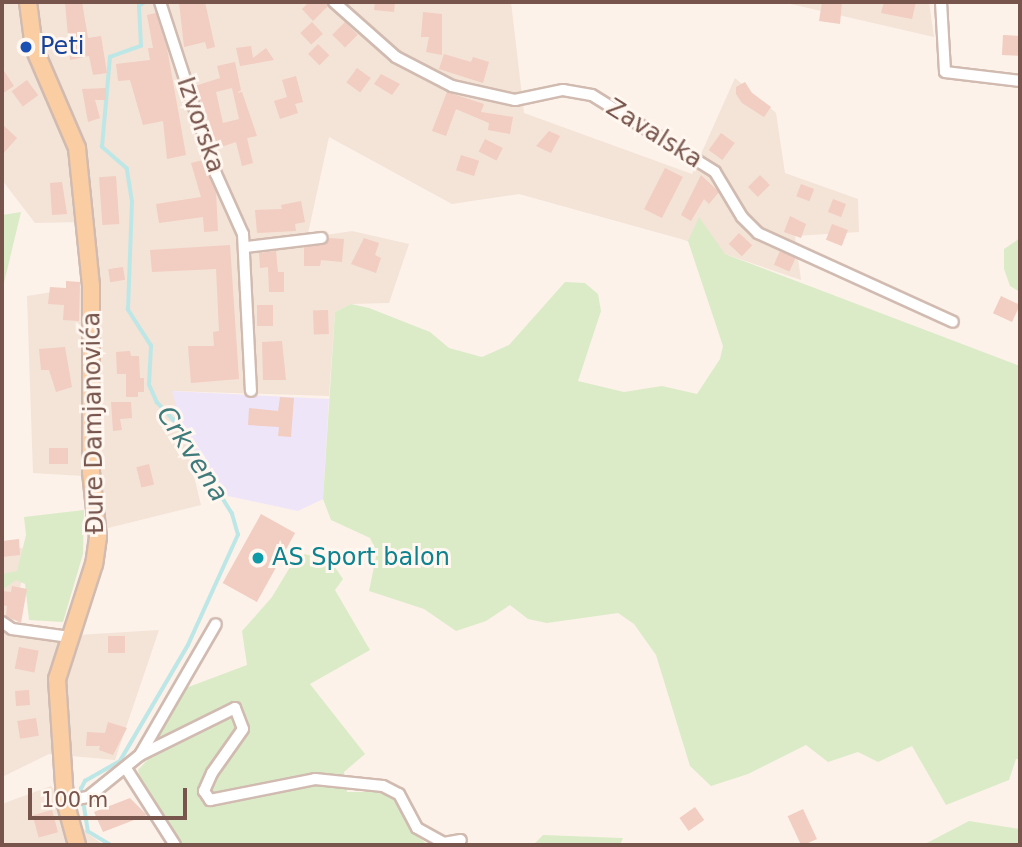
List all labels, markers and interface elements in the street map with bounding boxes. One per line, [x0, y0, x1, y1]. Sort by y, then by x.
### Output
place label: Peti [40, 33, 84, 61]
marker: Peti [18, 39, 34, 55]
street label: Izvorska [170, 73, 230, 177]
street label: Zavalska [601, 93, 707, 175]
street label: Đure Damjanovića [78, 312, 110, 534]
water label: Crkvena [150, 400, 234, 508]
place label: AS Sport balon [272, 544, 450, 572]
marker: AS Sport balon [250, 550, 266, 566]
scale bar [32, 774, 191, 818]
text: 100 m [41, 788, 108, 812]

